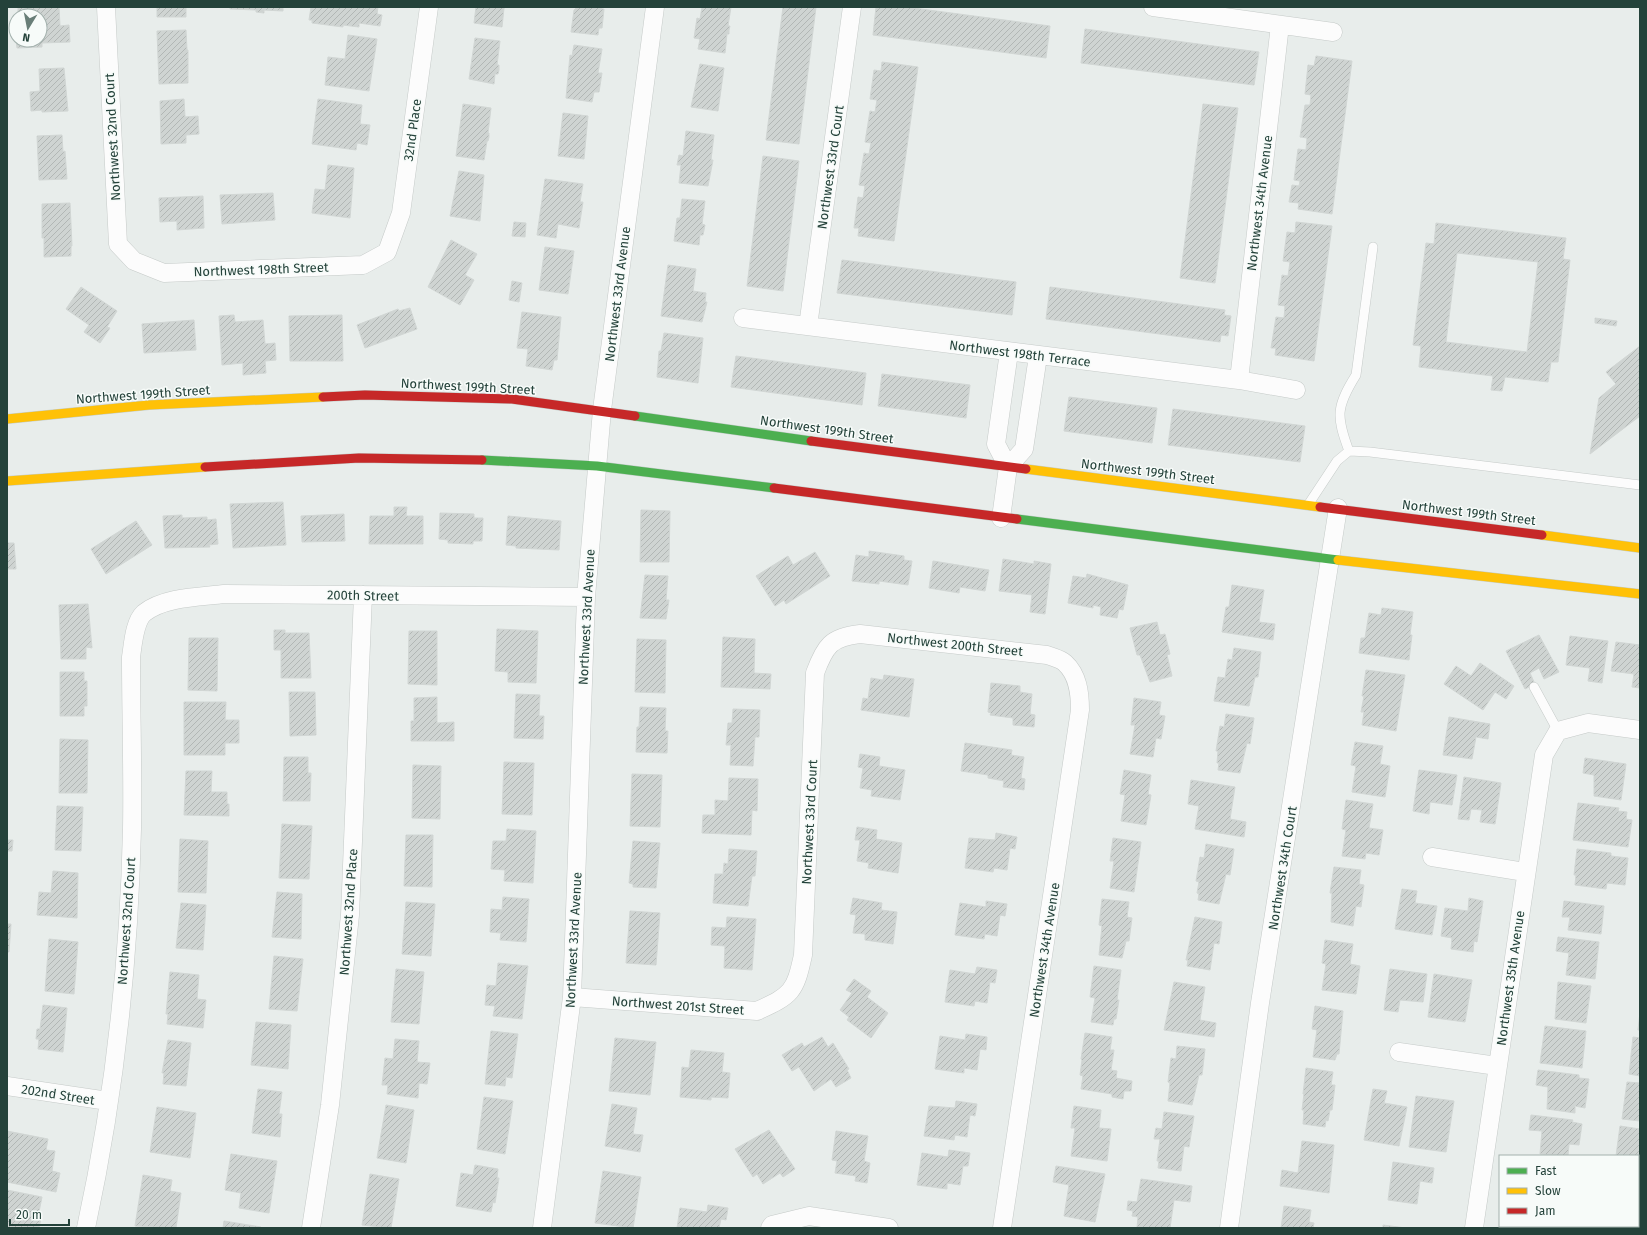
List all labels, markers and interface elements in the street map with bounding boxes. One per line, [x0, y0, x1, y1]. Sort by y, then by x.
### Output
north arrow [8, 8, 48, 48]
text: N [22, 30, 31, 44]
street label: Northwest 32nd Court [102, 72, 123, 201]
street label: 32nd Place [401, 98, 424, 162]
street label: Northwest 33rd Court [814, 104, 847, 230]
street label: Northwest 34th Avenue [1244, 134, 1275, 272]
street label: Northwest 33rd Avenue [602, 225, 633, 363]
street label: Northwest 198th Street [193, 260, 329, 279]
street label: Northwest 198th Terrace [948, 337, 1092, 370]
street label: Northwest 199th Street [400, 375, 536, 398]
street label: Northwest 199th Street [75, 382, 211, 407]
street label: Northwest 199th Street [759, 413, 895, 446]
street label: Northwest 199th Street [1080, 456, 1216, 487]
street label: Northwest 199th Street [1401, 497, 1537, 528]
street label: Northwest 33rd Avenue [575, 549, 598, 686]
street label: 200th Street [327, 587, 399, 604]
street label: Northwest 200th Street [886, 630, 1024, 659]
street label: Northwest 33rd Court [799, 759, 820, 885]
street label: Northwest 34th Court [1265, 805, 1300, 931]
street label: Northwest 32nd Place [337, 848, 360, 976]
street label: Northwest 32nd Court [115, 856, 138, 985]
street label: Northwest 33rd Avenue [562, 872, 585, 1009]
street label: Northwest 34th Avenue [1026, 881, 1063, 1019]
street label: Northwest 35th Avenue [1494, 910, 1527, 1047]
street label: Northwest 201st Street [611, 993, 745, 1018]
street label: 202nd Street [20, 1081, 96, 1108]
legend [1499, 1155, 1639, 1227]
text: Fast [1535, 1164, 1557, 1178]
text: Slow [1535, 1184, 1561, 1198]
scale bar [10, 1201, 69, 1227]
text: Jam [1535, 1204, 1555, 1218]
text: 20 m [16, 1208, 42, 1222]

